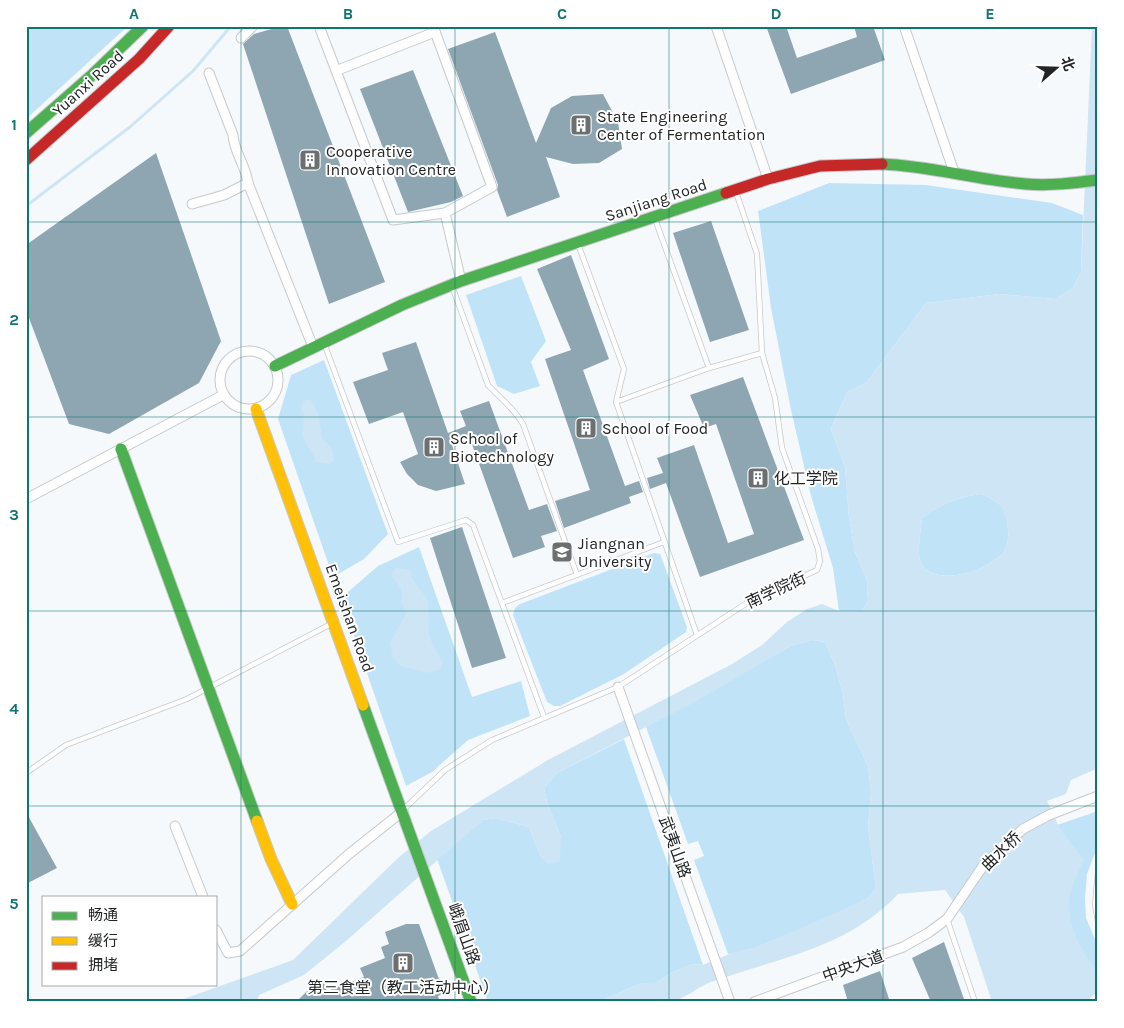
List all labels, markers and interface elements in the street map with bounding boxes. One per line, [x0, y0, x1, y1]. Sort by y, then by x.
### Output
text: A [129, 4, 139, 23]
text: B [343, 4, 353, 23]
text: C [557, 4, 567, 23]
text: D [771, 4, 782, 23]
text: E [985, 4, 995, 23]
north arrow [1032, 42, 1082, 92]
street label: Yuanxi Road [48, 46, 128, 120]
text: 北 [1057, 54, 1078, 73]
place label: State Engineering Center of Fermentation [597, 107, 765, 144]
building icon: State Engineering Center of Fermentation [569, 113, 593, 137]
text: 1 [11, 115, 17, 134]
place label: Cooperative Innovation Centre [326, 142, 456, 179]
building icon: Cooperative Innovation Centre [298, 148, 322, 172]
street label: Sanjiang Road [603, 175, 709, 225]
text: 2 [9, 310, 19, 329]
building icon: School of Food [574, 416, 598, 440]
place label: School of Food [602, 419, 708, 438]
place label: School of Biotechnology [450, 429, 555, 466]
building icon: School of Biotechnology [422, 435, 446, 459]
building icon: 化工学院 [746, 466, 770, 490]
place label: 化工学院 [774, 469, 838, 488]
text: 3 [9, 505, 19, 524]
place label: Jiangnan University [578, 534, 652, 571]
school or university icon: Jiangnan University [550, 540, 574, 564]
street label: Emeishan Road [322, 561, 378, 675]
street label: 南学院街 [743, 568, 809, 612]
text: 4 [9, 699, 19, 718]
street label: 武夷山路 [655, 814, 695, 880]
street label: 曲水桥 [977, 827, 1025, 875]
text: 5 [9, 894, 19, 913]
legend [42, 896, 218, 986]
street label: 峨眉山路 [444, 901, 484, 967]
text: 畅通 [88, 906, 118, 924]
text: 缓行 [88, 932, 118, 950]
street label: 中央大道 [820, 946, 886, 986]
building icon: 第三食堂（教工活动中心） [391, 951, 415, 975]
text: 拥堵 [88, 956, 118, 974]
place label: 第三食堂（教工活动中心） [307, 978, 499, 997]

